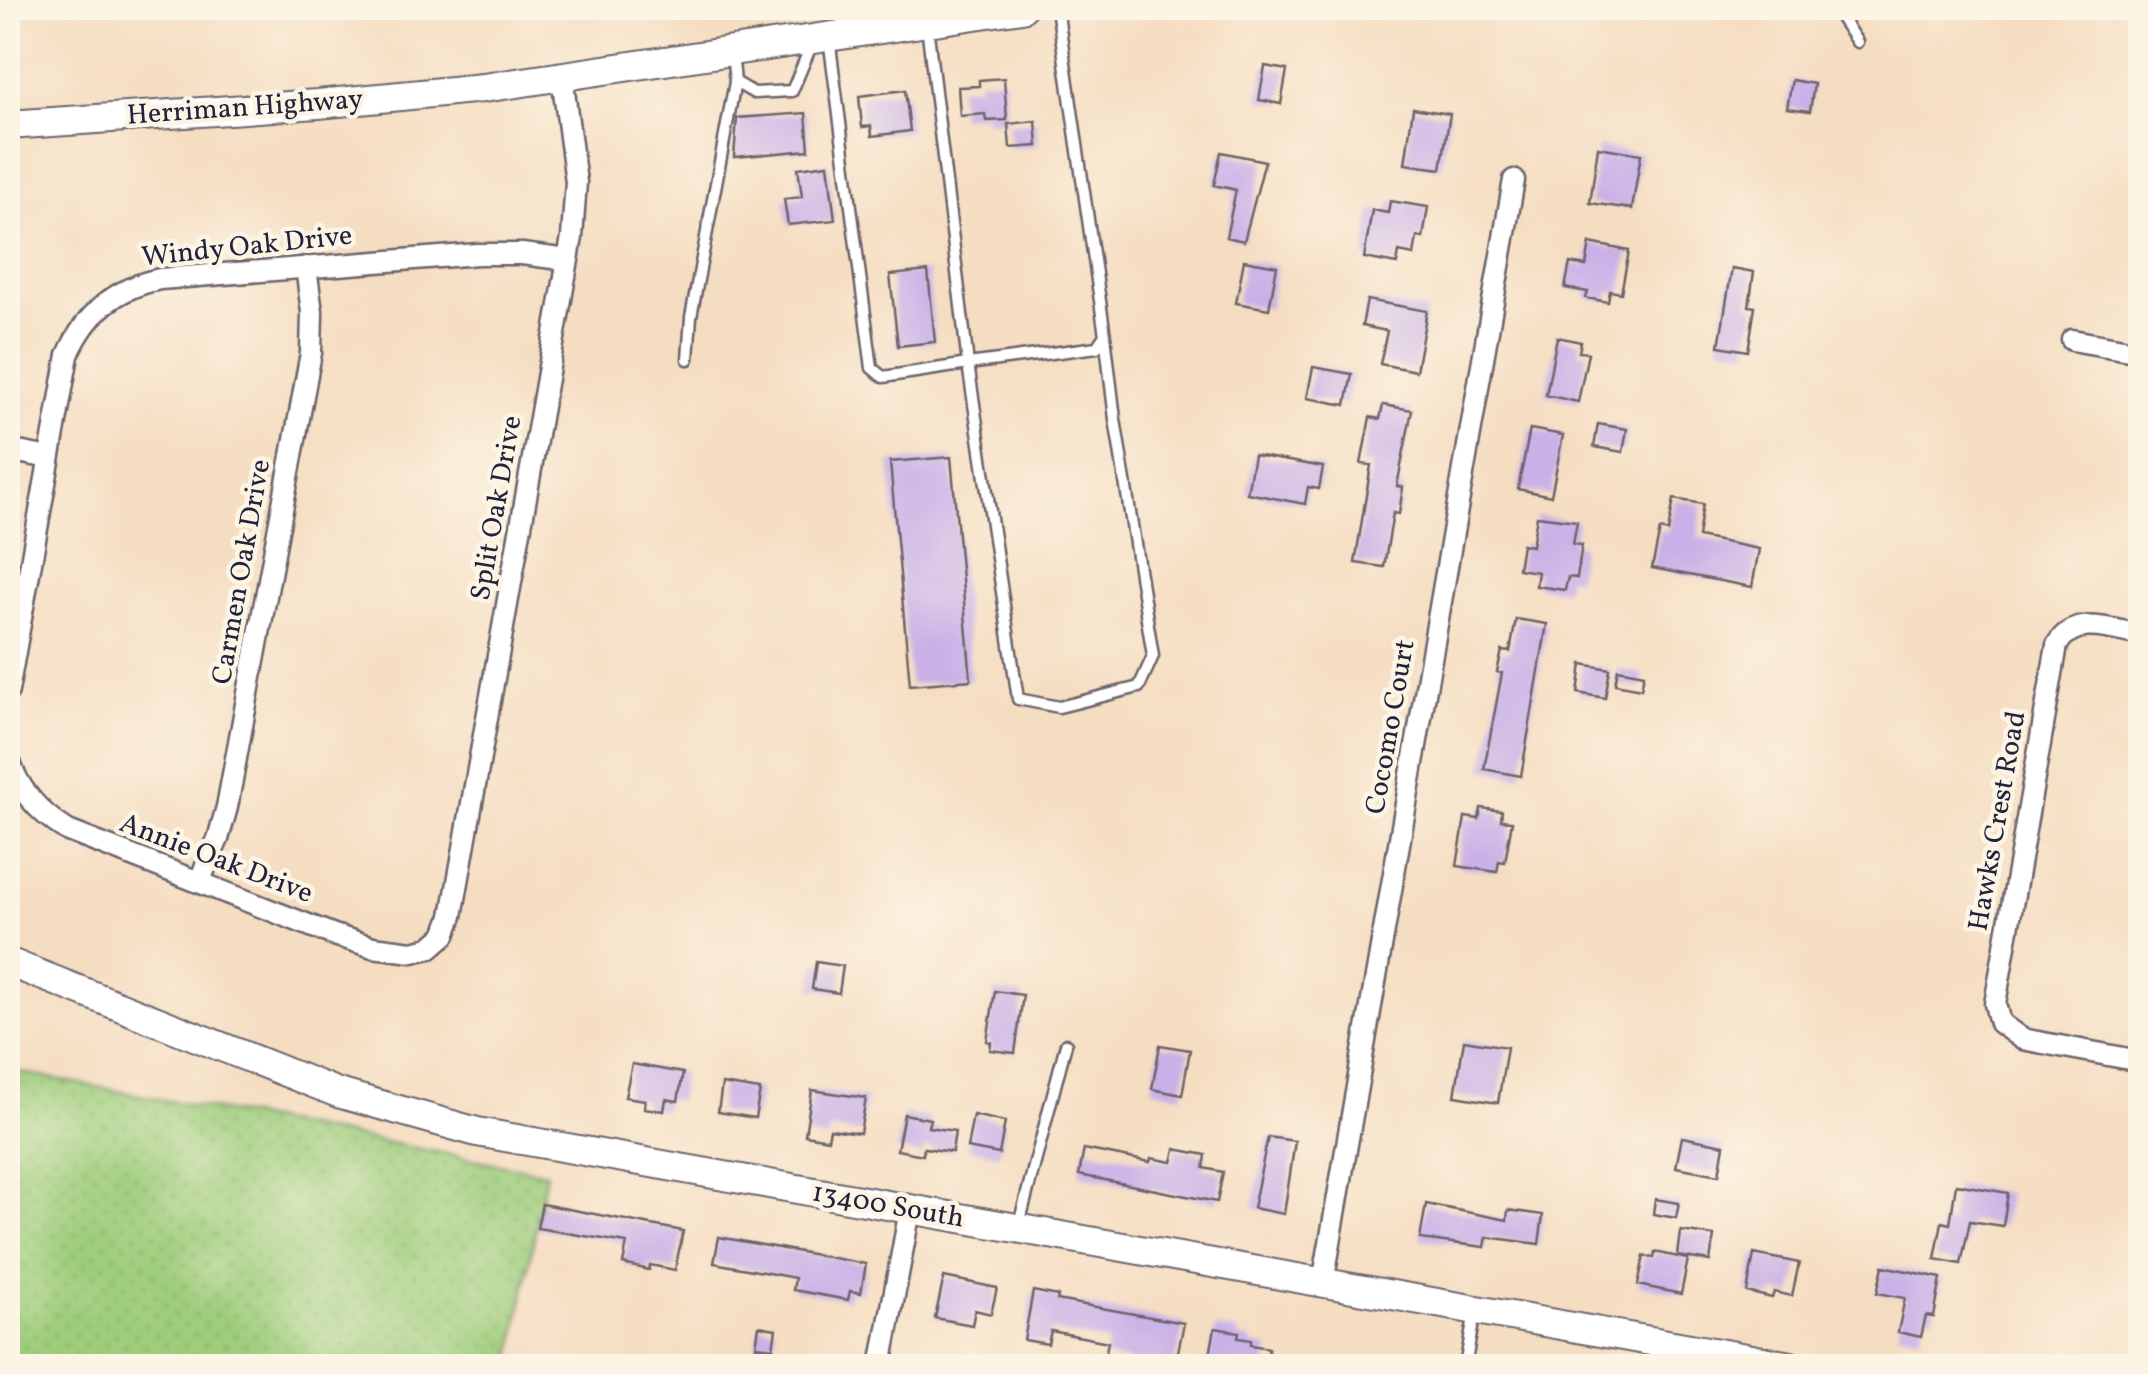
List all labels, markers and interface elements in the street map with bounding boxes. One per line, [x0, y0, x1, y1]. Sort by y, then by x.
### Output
street label: Herriman Highway [126, 80, 364, 136]
street label: Windy Oak Drive [140, 217, 354, 277]
street label: Split Oak Drive [462, 412, 532, 604]
street label: Carmen Oak Drive [203, 456, 281, 688]
street label: Cocomo Court [1356, 637, 1426, 817]
street label: Hawks Crest Road [1959, 708, 2037, 934]
street label: Annie Oak Drive [114, 804, 318, 914]
street label: 13400 South [809, 1173, 967, 1239]

